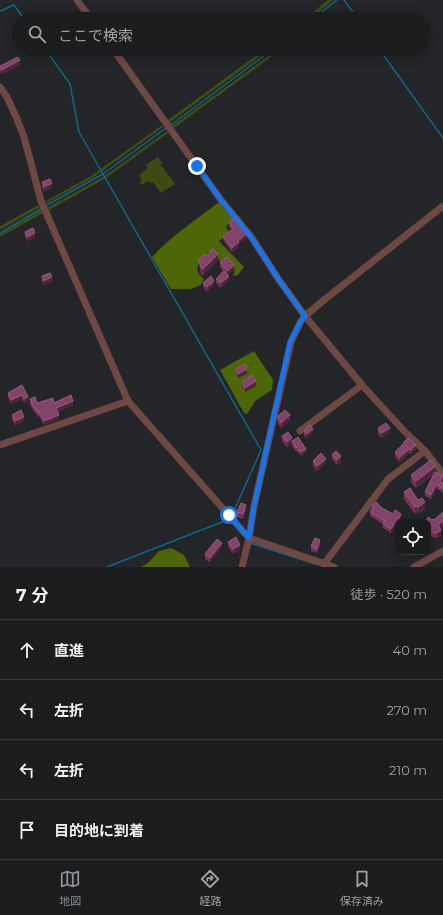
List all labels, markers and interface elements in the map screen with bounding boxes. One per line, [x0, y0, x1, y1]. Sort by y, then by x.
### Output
search box [12, 12, 431, 56]
icon: search [26, 23, 48, 45]
text: ここで検索 [58, 26, 133, 45]
route end [188, 157, 206, 175]
route start [220, 506, 238, 524]
map controls [395, 519, 431, 555]
button: locate [395, 519, 431, 555]
text: 7 分 [16, 585, 48, 605]
text: 徒歩 · 520 m [350, 586, 427, 602]
icon: ahead [16, 639, 38, 661]
text: 直進 [54, 641, 84, 660]
text: 40 m [393, 642, 427, 658]
icon: left [16, 699, 38, 721]
text: 左折 [54, 701, 84, 720]
text: 270 m [386, 702, 427, 718]
icon: left [16, 759, 38, 781]
text: 左折 [54, 761, 84, 780]
text: 210 m [389, 762, 427, 778]
icon: arrive [16, 819, 38, 841]
text: 目的地に到着 [54, 821, 144, 840]
tab: 地図 [59, 868, 81, 908]
tab: 経路 [199, 868, 221, 908]
tab: 保存済み [340, 868, 384, 908]

